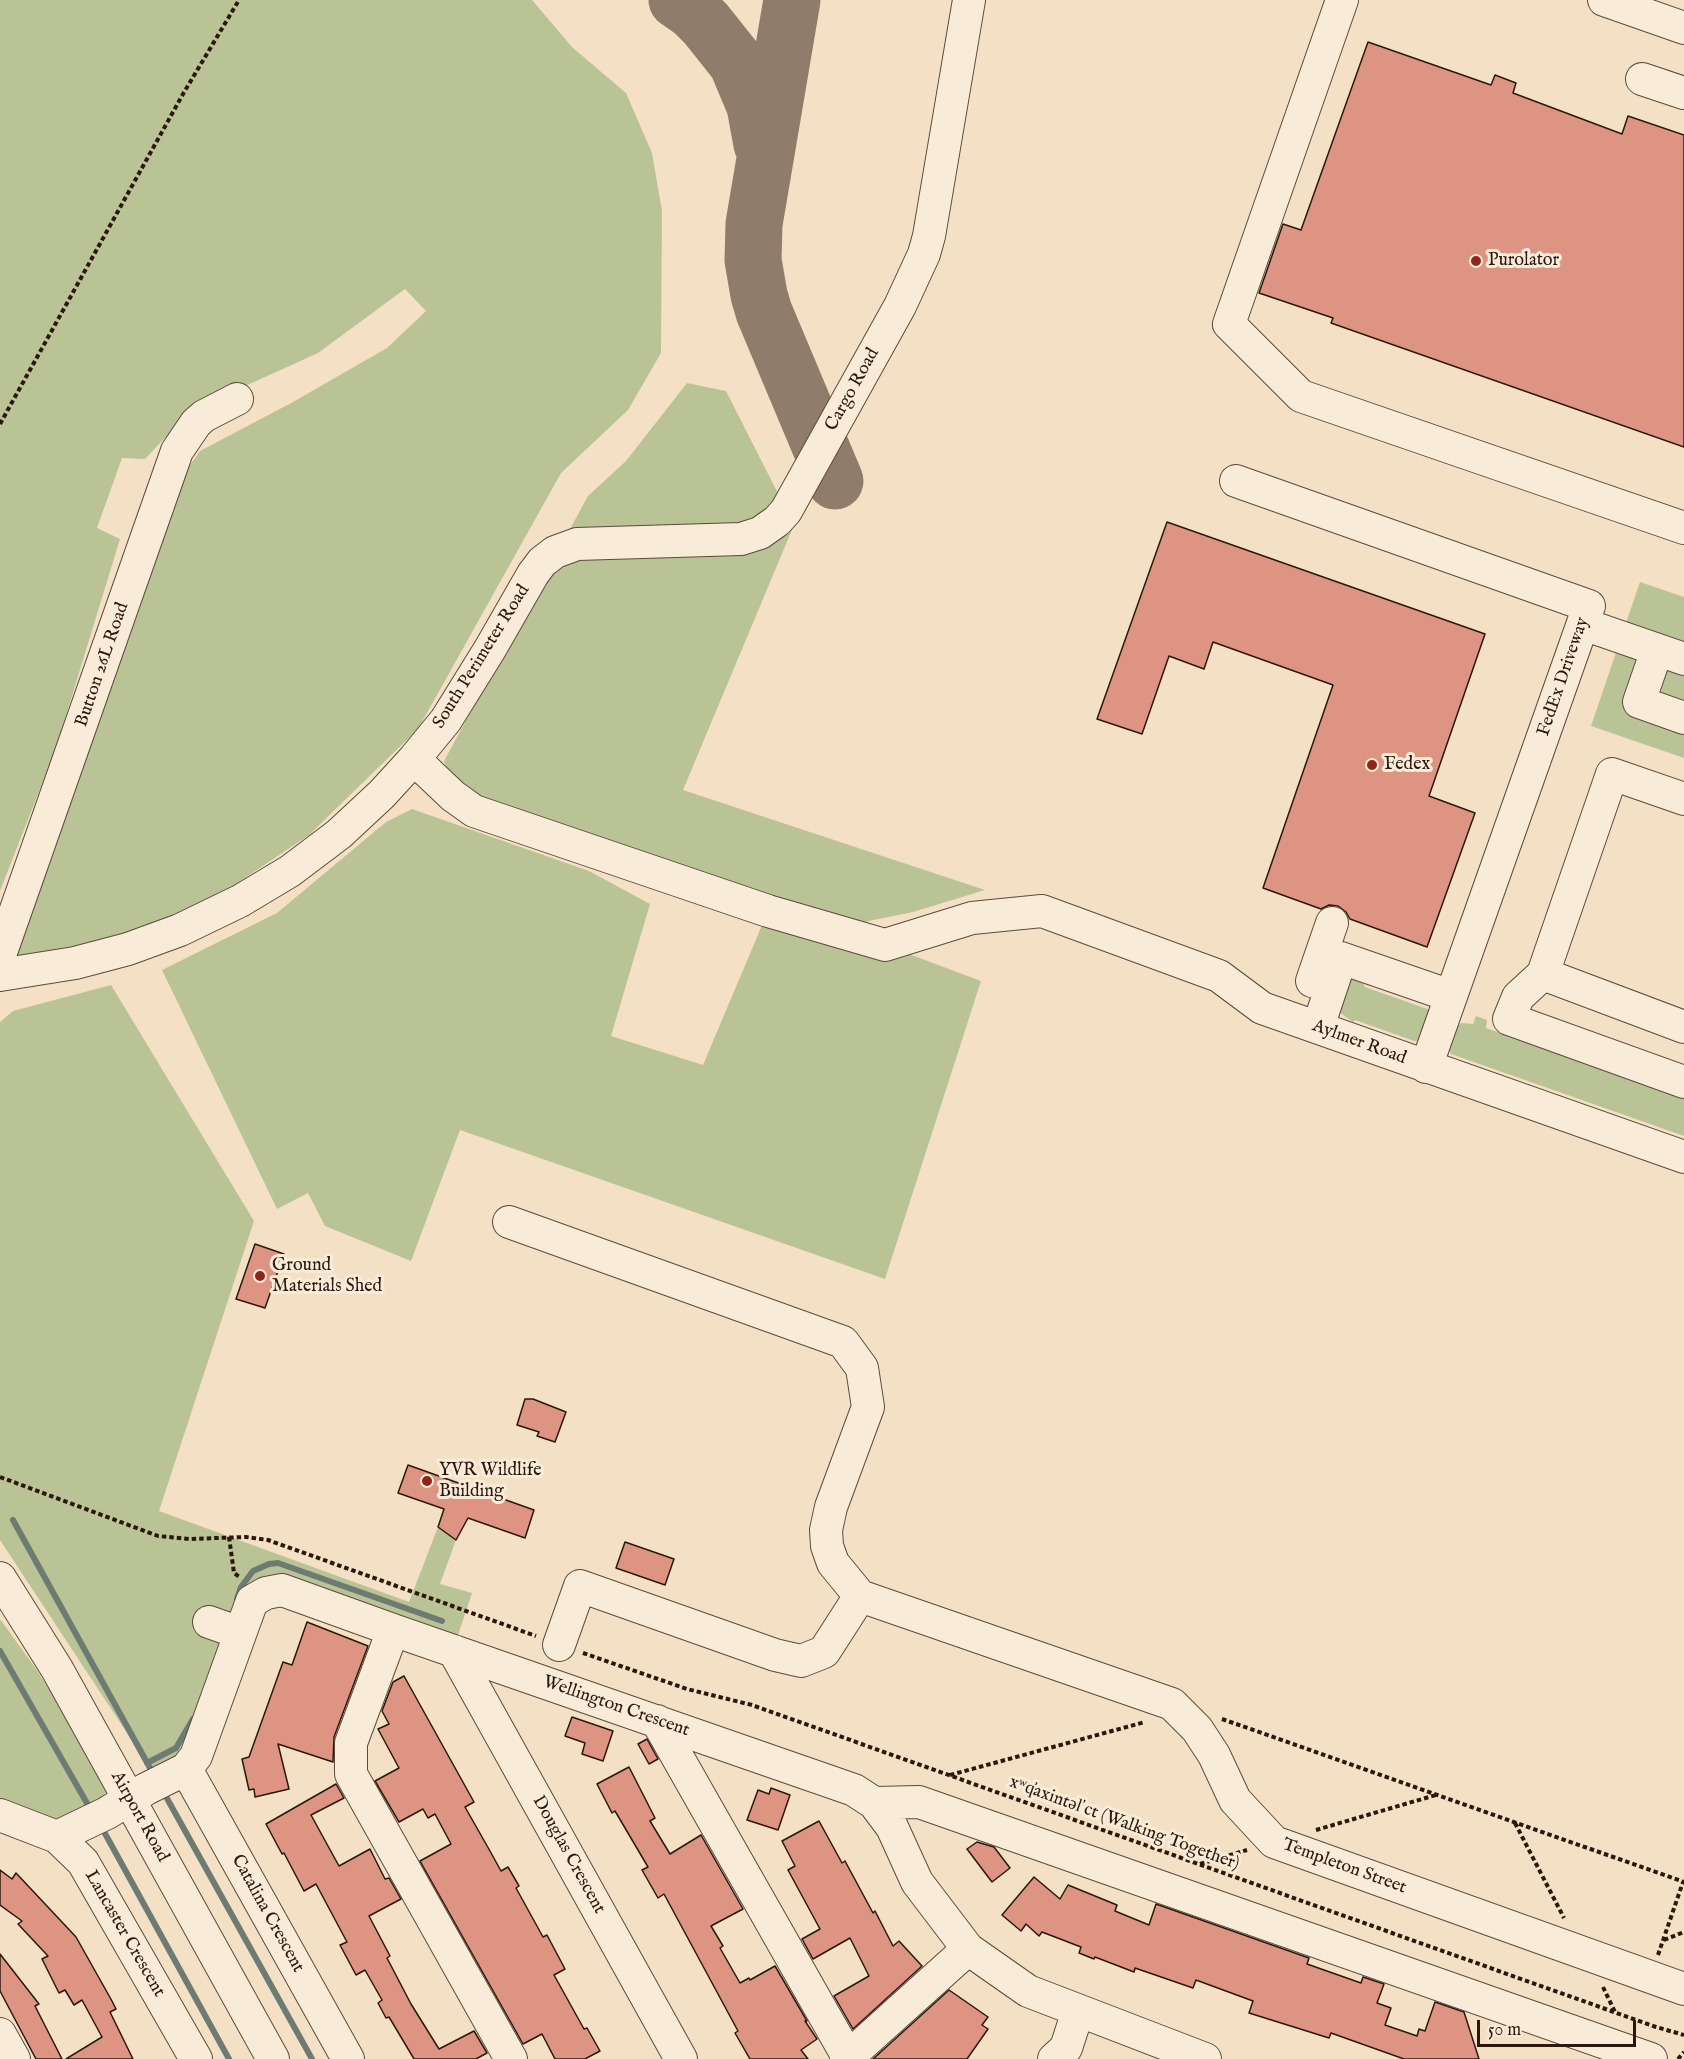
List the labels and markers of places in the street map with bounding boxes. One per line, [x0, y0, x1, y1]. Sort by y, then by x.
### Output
place label: Purolator [1488, 250, 1559, 272]
marker: Purolator [1469, 254, 1483, 268]
place label: Fedex [1384, 754, 1430, 776]
marker: Fedex [1365, 758, 1379, 772]
place label: Ground Materials Shed [272, 1255, 382, 1298]
marker: Ground Materials Shed [253, 1269, 267, 1283]
place label: YVR Wildlife Building [439, 1460, 541, 1502]
marker: YVR Wildlife Building [420, 1474, 434, 1488]

